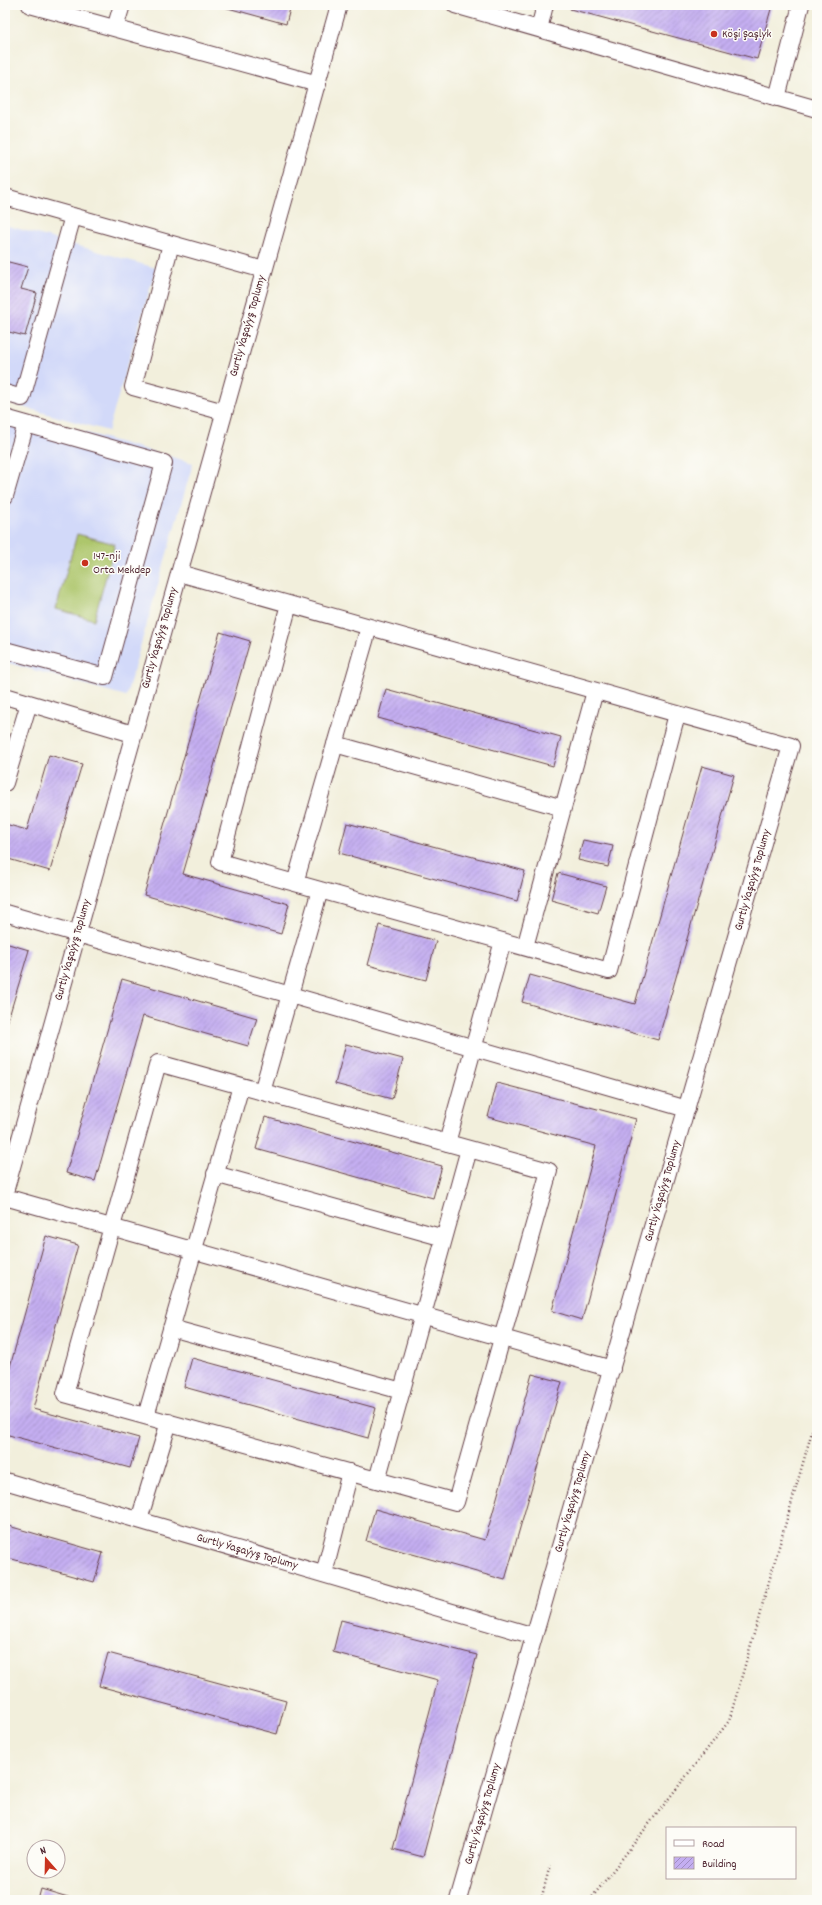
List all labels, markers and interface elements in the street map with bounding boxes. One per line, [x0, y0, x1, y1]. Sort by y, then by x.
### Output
place label: Köşi Şaşlyk [722, 26, 771, 43]
marker: Köşi Şaşlyk [709, 29, 719, 39]
street label: Gurtly Ýaşaýyş Toplumy [225, 272, 271, 379]
place label: 147-nji Orta Mekdep [93, 548, 151, 579]
marker: 147-nji Orta Mekdep [80, 558, 90, 568]
street label: Gurtly Ýaşaýyş Toplumy [137, 584, 183, 691]
street label: Gurtly Ýaşaýyş Toplumy [730, 826, 776, 933]
street label: Gurtly Ýaşaýyş Toplumy [50, 896, 96, 1003]
street label: Gurtly Ýaşaýyş Toplumy [640, 1137, 686, 1244]
street label: Gurtly Ýaşaýyş Toplumy [550, 1448, 596, 1555]
street label: Gurtly Ýaşaýyş Toplumy [194, 1529, 301, 1575]
street label: Gurtly Ýaşaýyş Toplumy [460, 1760, 506, 1867]
legend [666, 1827, 796, 1879]
text: Road [702, 1836, 724, 1853]
north arrow [26, 1839, 66, 1879]
text: N [38, 1843, 49, 1860]
text: Building [702, 1856, 737, 1873]

